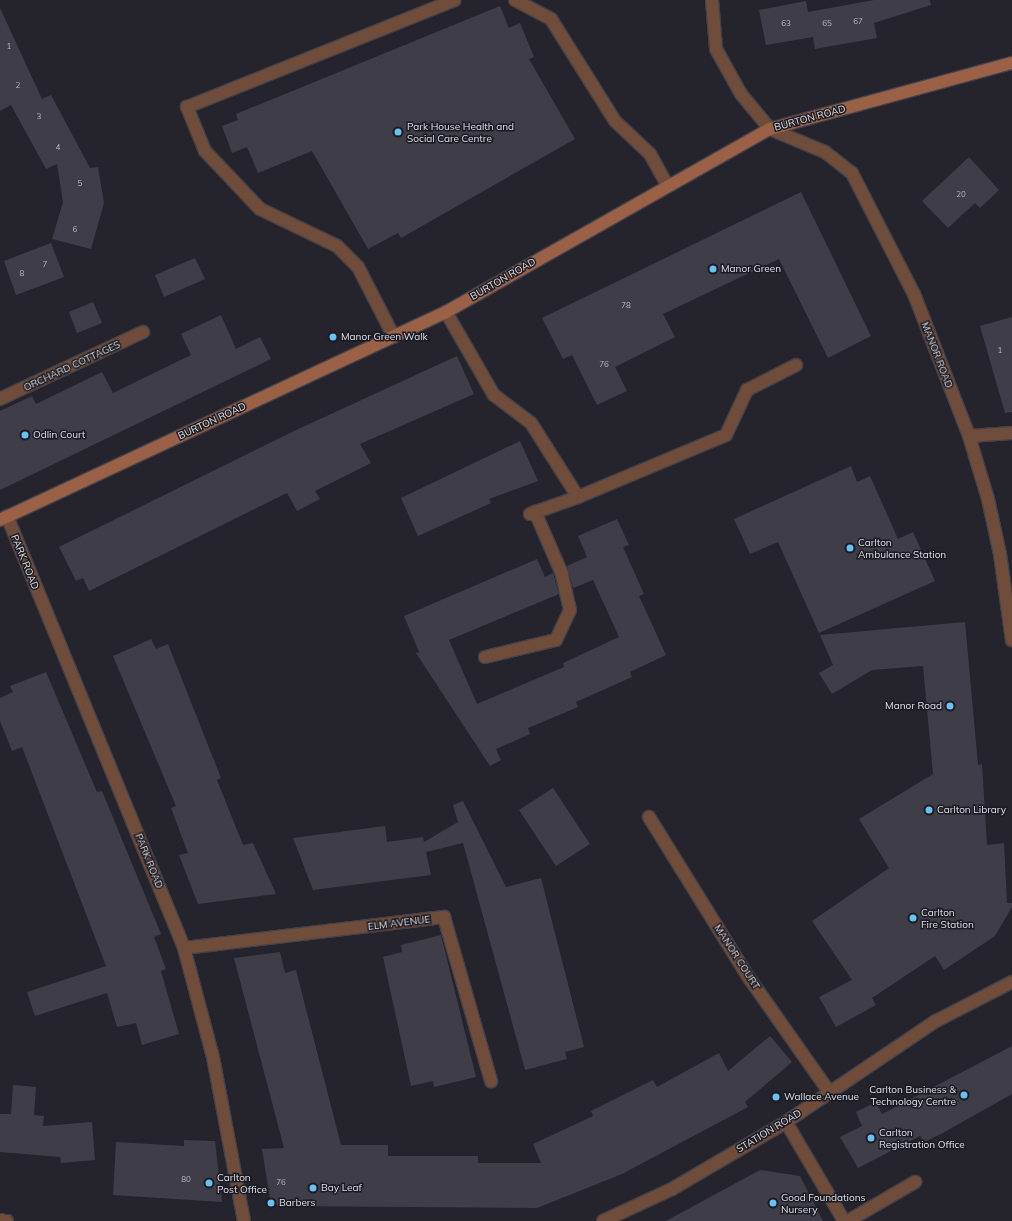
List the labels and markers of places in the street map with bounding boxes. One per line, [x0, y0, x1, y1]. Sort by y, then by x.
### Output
place label: Park House Health and Social Care Centre [407, 120, 514, 144]
marker: Park House Health and Social Care Centre [392, 126, 404, 138]
place label: Manor Green [721, 263, 781, 275]
marker: Manor Green [708, 264, 718, 274]
place label: Manor Green Walk [341, 331, 428, 343]
marker: Manor Green Walk [328, 332, 338, 342]
place label: Odlin Court [33, 429, 85, 441]
marker: Odlin Court [20, 430, 30, 440]
place label: Carlton Ambulance Station [858, 536, 946, 560]
marker: Carlton Ambulance Station [845, 543, 855, 553]
place label: Manor Road [885, 700, 942, 712]
marker: Manor Road [945, 701, 955, 711]
place label: Carlton Library [937, 804, 1006, 816]
marker: Carlton Library [924, 805, 934, 815]
place label: Carlton Fire Station [921, 906, 974, 930]
marker: Carlton Fire Station [908, 913, 918, 923]
place label: Carlton Business & Technology Centre [869, 1083, 956, 1106]
marker: Carlton Business & Technology Centre [959, 1090, 969, 1100]
place label: Wallace Avenue [784, 1091, 859, 1103]
marker: Wallace Avenue [771, 1092, 781, 1102]
place label: Carlton Registration Office [879, 1126, 965, 1150]
marker: Carlton Registration Office [866, 1133, 876, 1143]
place label: Carlton Post Office [217, 1171, 267, 1194]
marker: Carlton Post Office [204, 1178, 214, 1188]
place label: Bay Leaf [321, 1182, 362, 1194]
marker: Bay Leaf [308, 1183, 318, 1193]
place label: Good Foundations Nursery [781, 1191, 866, 1214]
place label: Barbers [279, 1197, 315, 1209]
marker: Barbers [266, 1198, 276, 1208]
marker: Good Foundations Nursery [768, 1198, 778, 1208]

